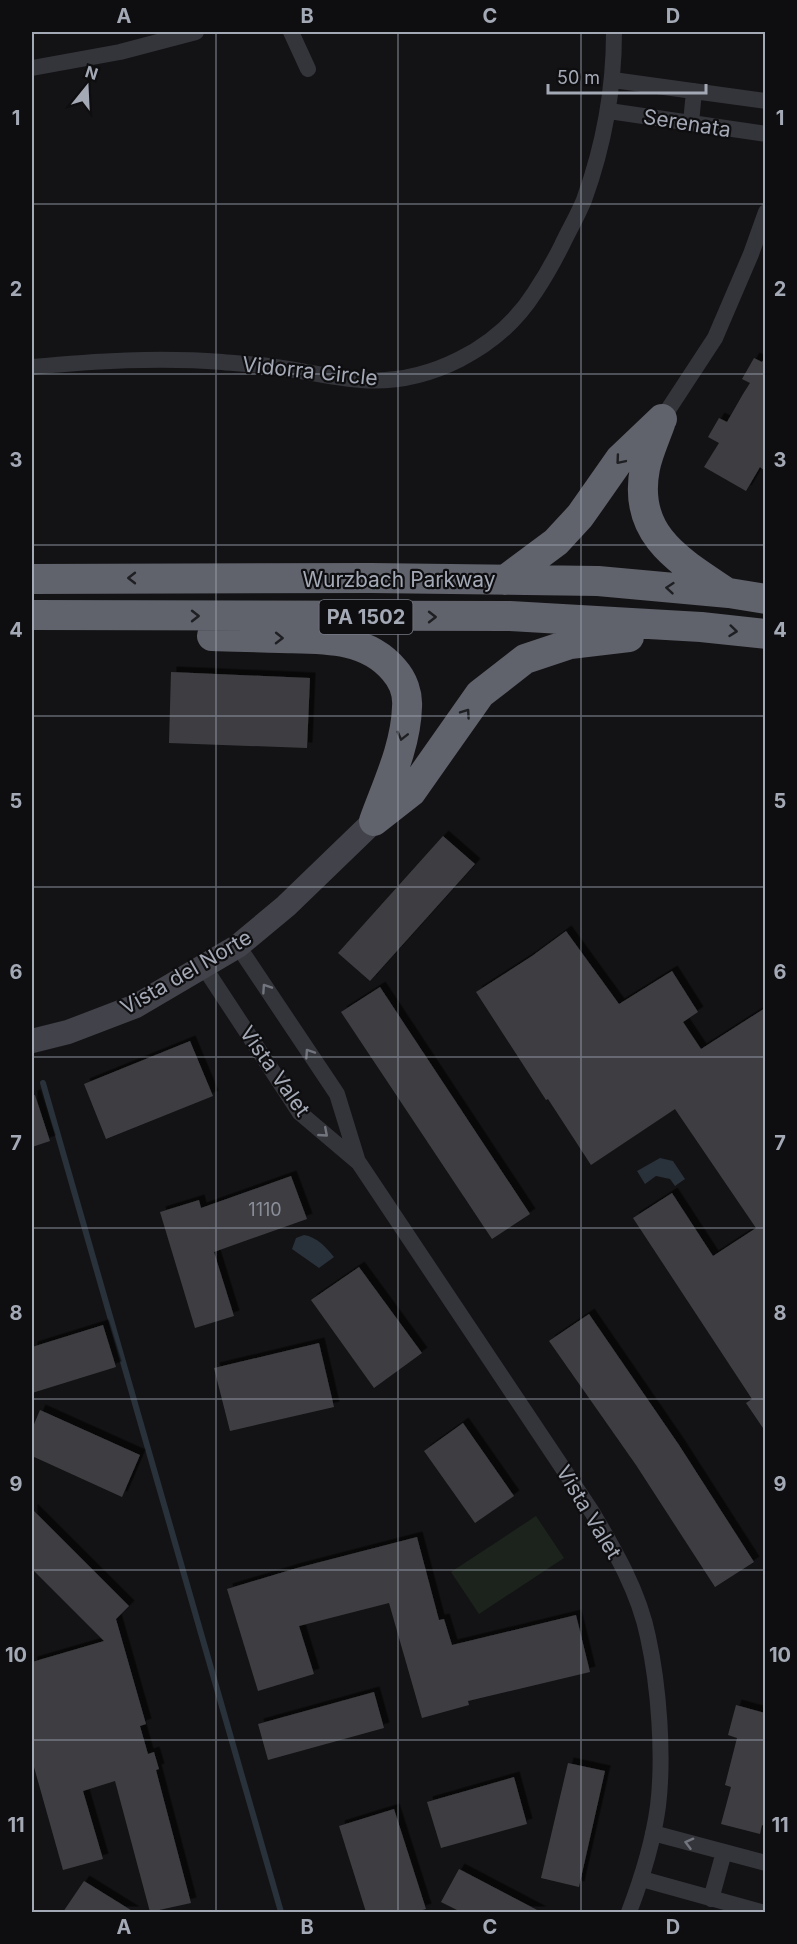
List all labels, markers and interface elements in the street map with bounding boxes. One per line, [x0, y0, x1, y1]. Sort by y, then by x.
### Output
text: A [117, 4, 132, 28]
text: B [300, 4, 314, 28]
text: C [483, 4, 497, 28]
text: D [666, 4, 680, 28]
north arrow [57, 57, 117, 117]
scale bar [548, 57, 706, 95]
text: N [83, 61, 101, 84]
text: 50 m [557, 67, 600, 88]
street label: Serenata [641, 104, 733, 142]
text: 1 [12, 106, 20, 130]
text: 1 [776, 106, 784, 130]
text: 2 [10, 277, 22, 301]
text: 2 [774, 277, 786, 301]
street label: Vidorra Circle [241, 351, 379, 391]
text: 3 [10, 448, 22, 472]
text: 3 [774, 448, 786, 472]
one-way arrow [616, 453, 627, 464]
street label: Wurzbach Parkway [302, 567, 496, 592]
one-way arrow [127, 572, 136, 584]
one-way arrow [666, 582, 675, 595]
road number: PA 1502 [320, 600, 412, 634]
one-way arrow [190, 610, 199, 622]
one-way arrow [427, 611, 436, 623]
text: 4 [9, 618, 23, 642]
text: 4 [773, 618, 787, 642]
one-way arrow [729, 624, 738, 637]
one-way arrow [274, 632, 283, 644]
one-way arrow [459, 709, 470, 720]
one-way arrow [397, 731, 410, 741]
text: 5 [10, 789, 22, 813]
text: 5 [774, 789, 786, 813]
street label: Vista del Norte [116, 924, 256, 1020]
text: 6 [10, 960, 23, 984]
text: 6 [774, 960, 787, 984]
one-way arrow [262, 983, 273, 994]
street label: Vista Valet [235, 1021, 315, 1121]
one-way arrow [305, 1049, 317, 1059]
one-way arrow [317, 1126, 328, 1137]
text: 7 [10, 1131, 22, 1155]
text: 7 [774, 1131, 786, 1155]
house number: 1110 [248, 1199, 282, 1220]
text: 8 [9, 1301, 23, 1325]
text: 8 [773, 1301, 787, 1325]
street label: Vista Valet [551, 1461, 627, 1563]
text: 9 [10, 1472, 23, 1496]
text: 9 [774, 1472, 787, 1496]
text: 10 [5, 1643, 27, 1667]
text: 10 [769, 1643, 791, 1667]
text: 11 [7, 1813, 25, 1837]
text: 11 [771, 1813, 789, 1837]
one-way arrow [684, 1837, 694, 1850]
text: A [117, 1915, 132, 1939]
text: B [300, 1915, 314, 1939]
text: C [483, 1915, 497, 1939]
text: D [666, 1915, 680, 1939]

